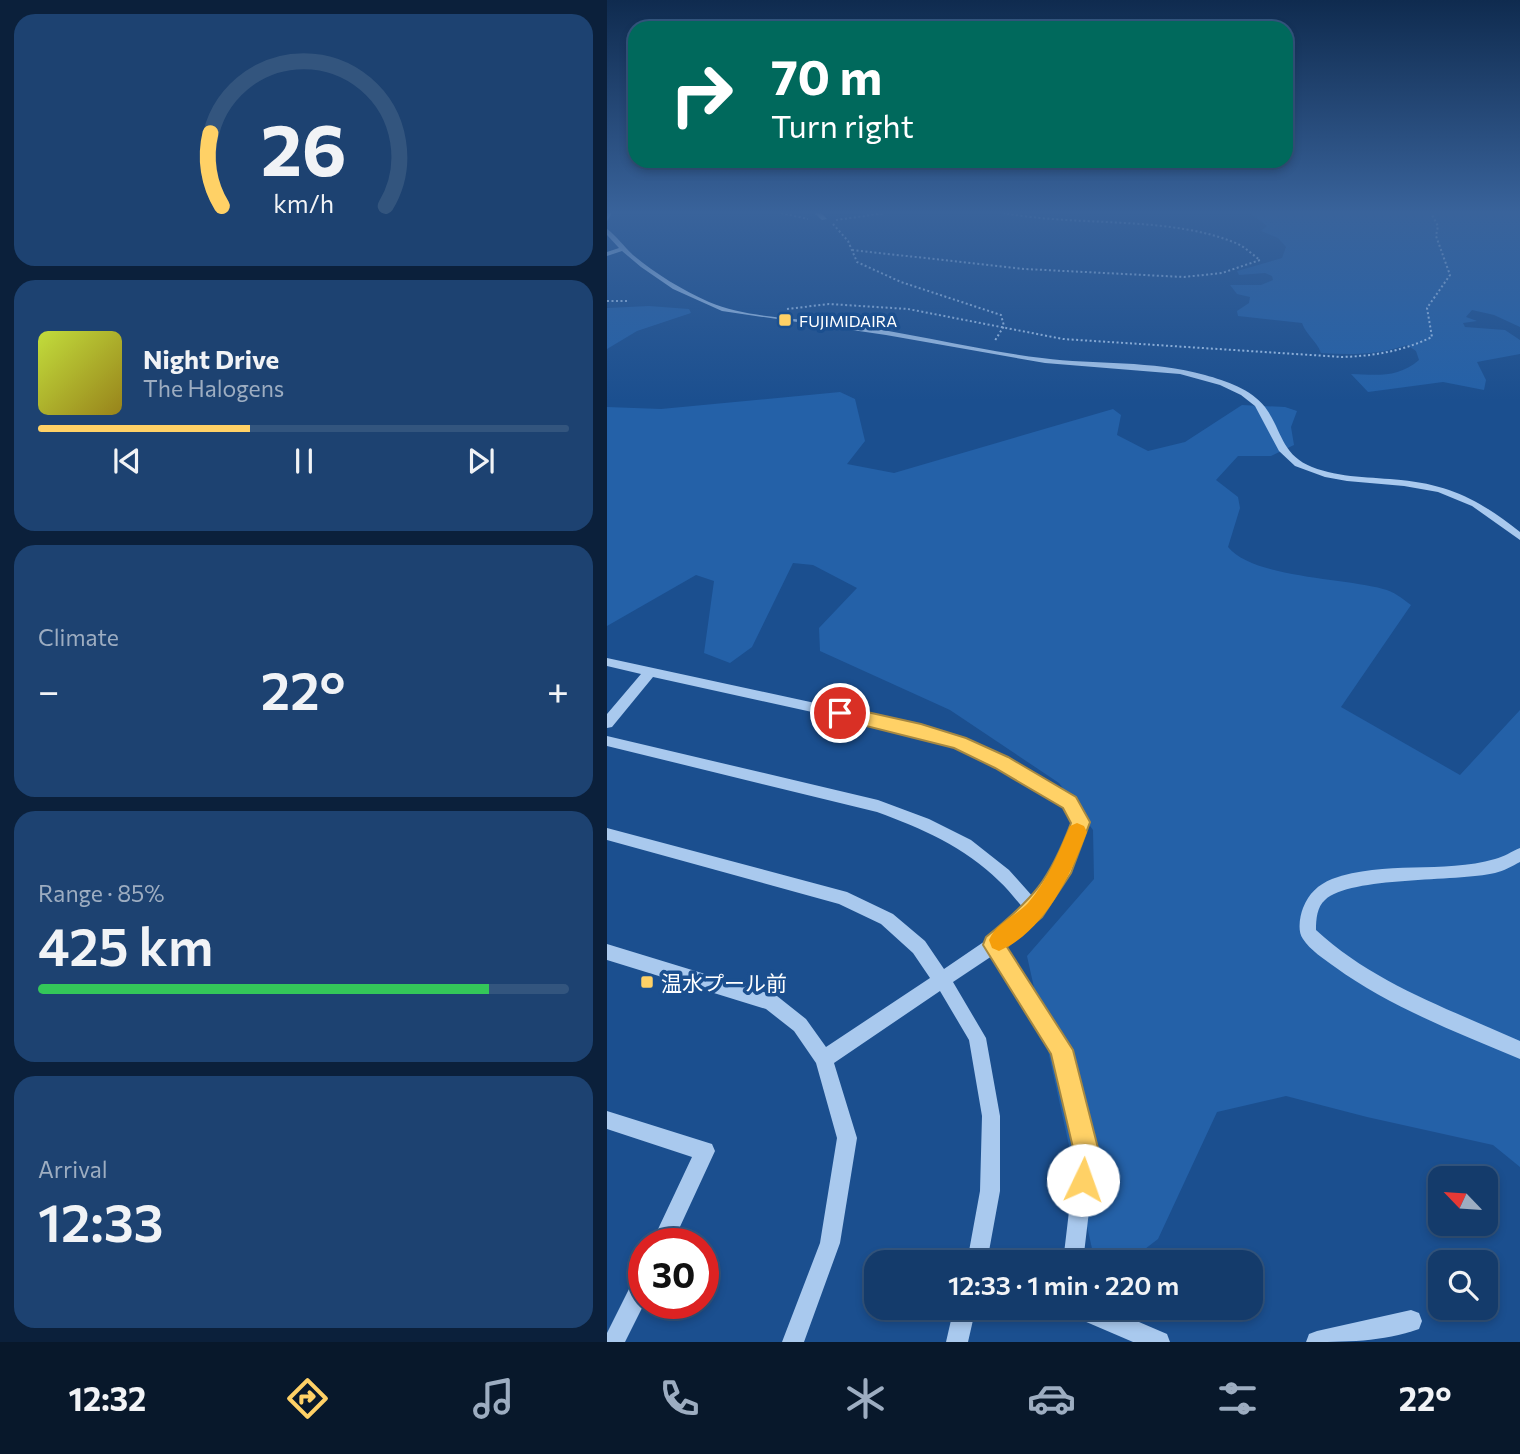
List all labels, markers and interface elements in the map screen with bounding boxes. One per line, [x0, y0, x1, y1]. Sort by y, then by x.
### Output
text: 70 m [771, 45, 882, 105]
icon: right [656, 49, 747, 140]
text: 26 [261, 102, 346, 191]
text: Turn right [771, 105, 914, 145]
text: km/h [273, 188, 334, 218]
place label: FUJIMIDAIRA [799, 311, 897, 330]
marker: FUJIMIDAIRA [777, 312, 793, 328]
text: Night Drive [143, 343, 279, 374]
text: The Halogens [143, 374, 284, 402]
icon: previous [108, 442, 146, 480]
icon: pause [285, 442, 323, 480]
icon: next [462, 442, 500, 480]
text: Climate [38, 623, 119, 651]
text: 22° [261, 657, 345, 721]
text: − [38, 666, 60, 713]
text: + [547, 666, 569, 713]
pin [810, 683, 870, 743]
icon: arrive [821, 694, 859, 732]
text: Range · 85% [38, 879, 165, 907]
text: 425 km [38, 913, 213, 977]
place label: 温水プール前 [661, 970, 787, 995]
marker: 温水プール前 [639, 974, 655, 990]
position arrow [1046, 1143, 1120, 1217]
text: Arrival [38, 1155, 108, 1183]
north arrow [1428, 1166, 1498, 1236]
map controls [1428, 1166, 1498, 1320]
text: 12:33 [38, 1189, 164, 1253]
speed limit sign: 30 [628, 1228, 719, 1319]
button: search [1428, 1250, 1498, 1320]
text: 12:33 · 1 min · 220 m [948, 1269, 1179, 1300]
icon: directions [283, 1374, 332, 1423]
icon: music [469, 1374, 518, 1423]
icon: phone [655, 1374, 704, 1423]
icon: climate [841, 1374, 890, 1423]
icon: car [1027, 1374, 1076, 1423]
icon: filters [1213, 1374, 1262, 1423]
text: 12:32 [68, 1378, 146, 1418]
text: 22° [1399, 1378, 1451, 1418]

